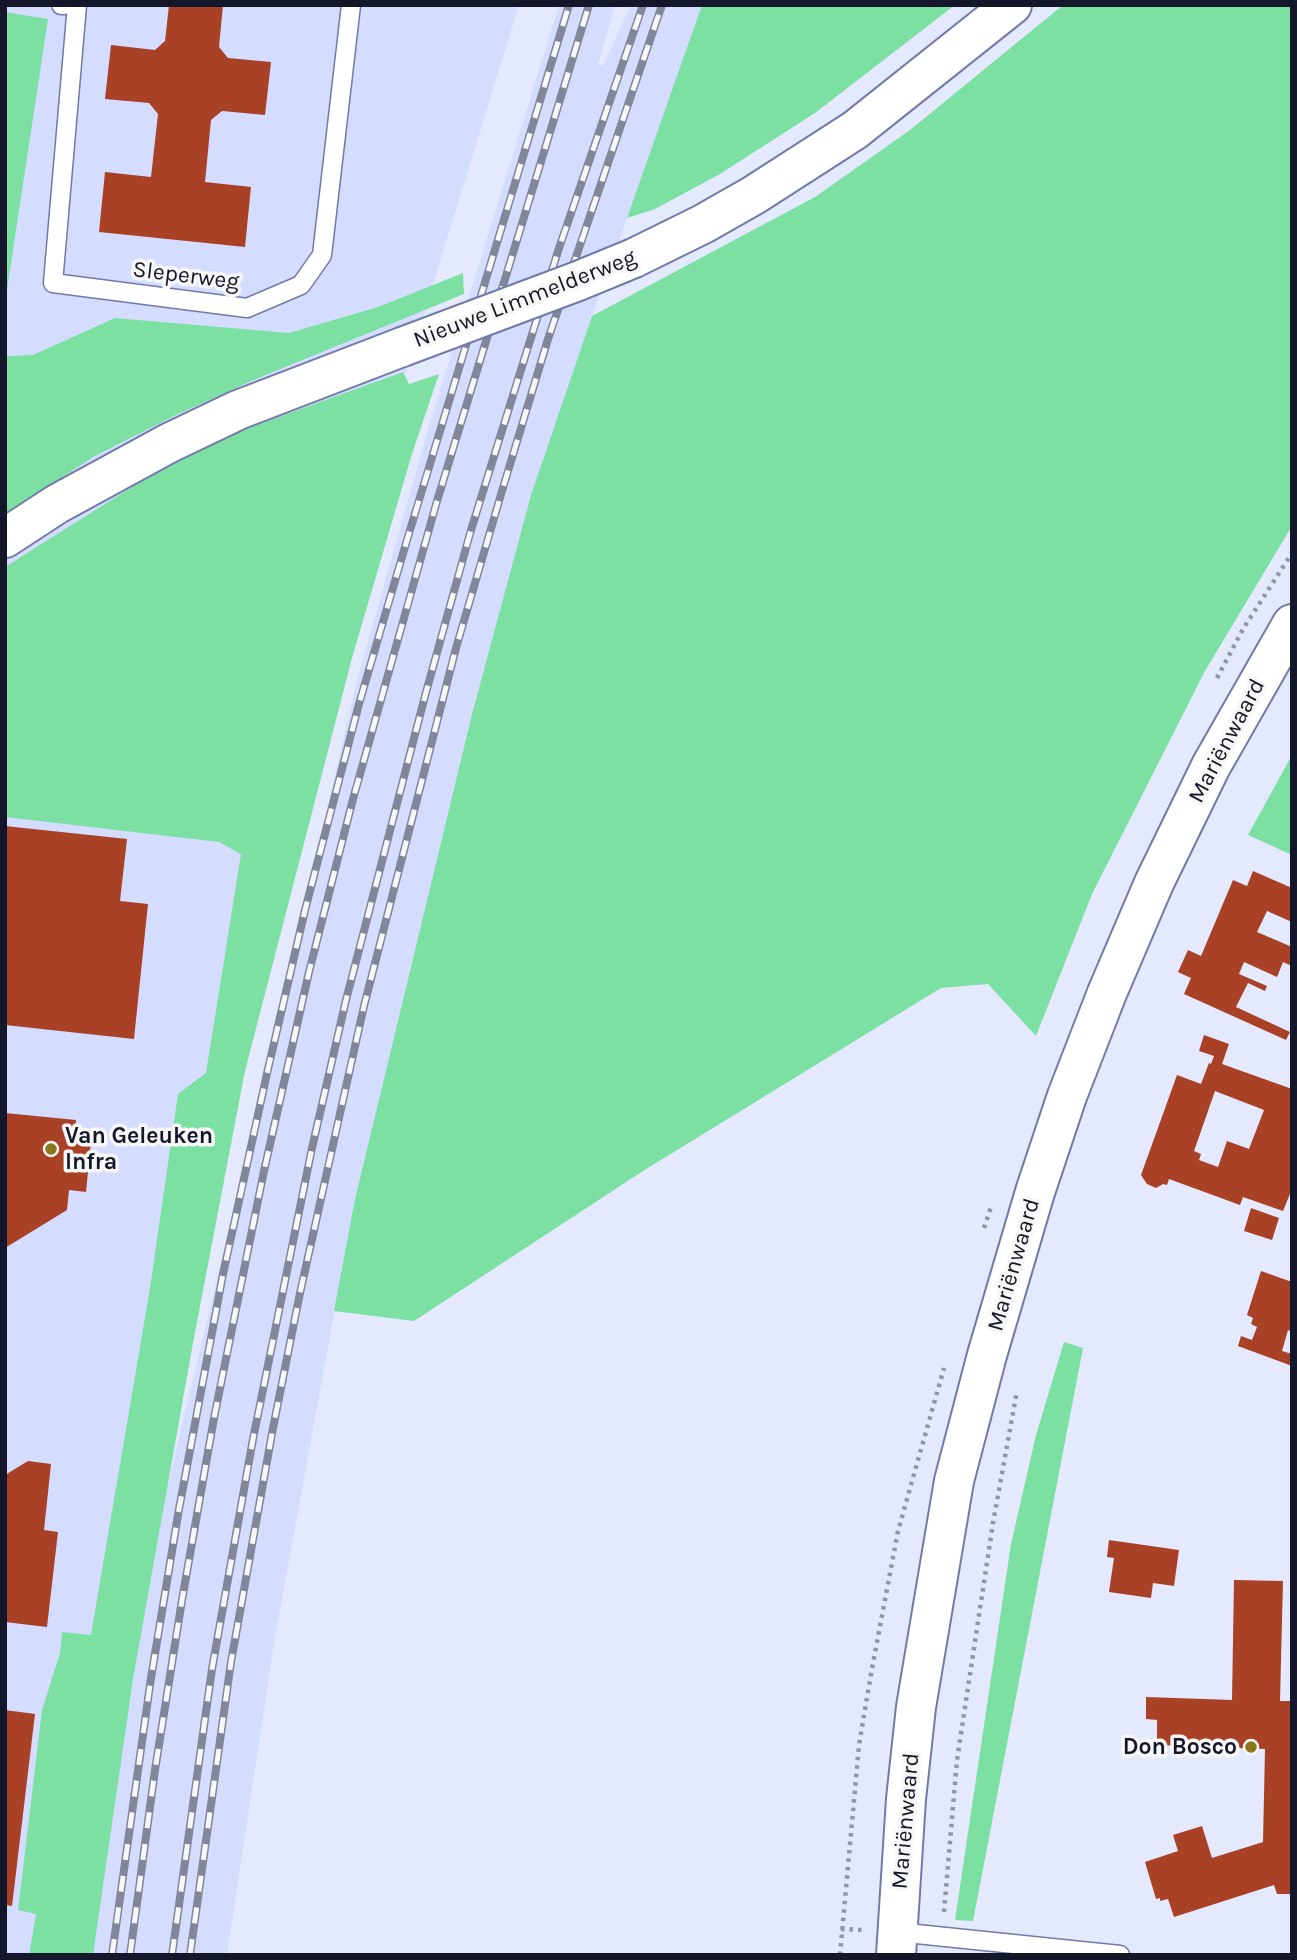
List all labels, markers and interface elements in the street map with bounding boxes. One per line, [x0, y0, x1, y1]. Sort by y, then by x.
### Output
street label: Nieuwe Limmelderweg [410, 244, 640, 354]
street label: Sleperweg [131, 256, 241, 296]
street label: Mariënwaard [1183, 674, 1271, 808]
place label: Van Geleuken Infra [65, 1122, 213, 1176]
marker: Van Geleuken Infra [43, 1141, 59, 1157]
street label: Mariënwaard [982, 1195, 1046, 1335]
place label: Don Bosco [1123, 1733, 1237, 1761]
marker: Don Bosco [1243, 1739, 1259, 1755]
street label: Mariënwaard [886, 1752, 926, 1890]

